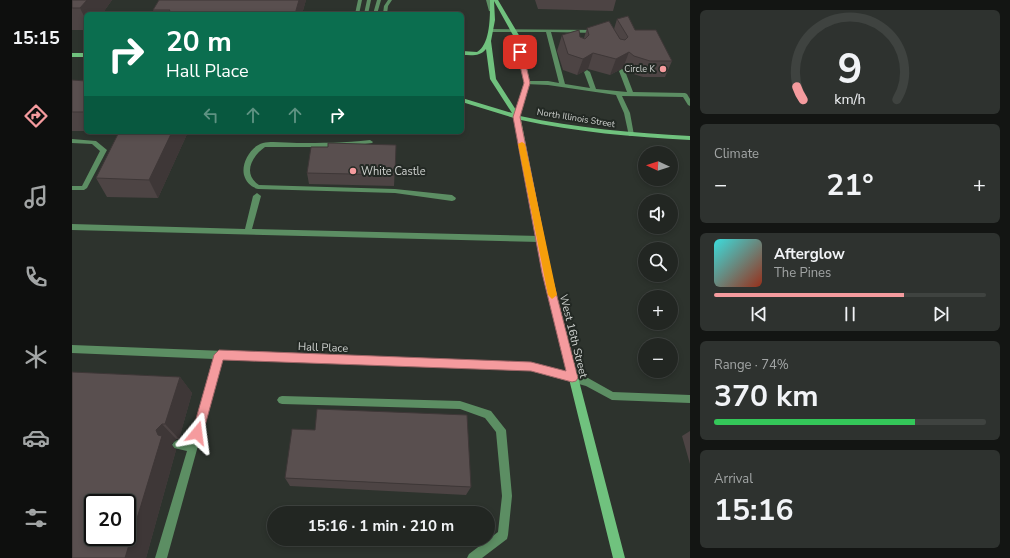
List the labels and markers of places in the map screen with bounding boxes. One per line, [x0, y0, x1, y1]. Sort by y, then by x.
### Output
pin [503, 35, 537, 69]
place label: Circle K [624, 63, 655, 75]
marker: Circle K [658, 64, 668, 74]
place label: White Castle [361, 164, 426, 179]
marker: White Castle [348, 166, 358, 176]

